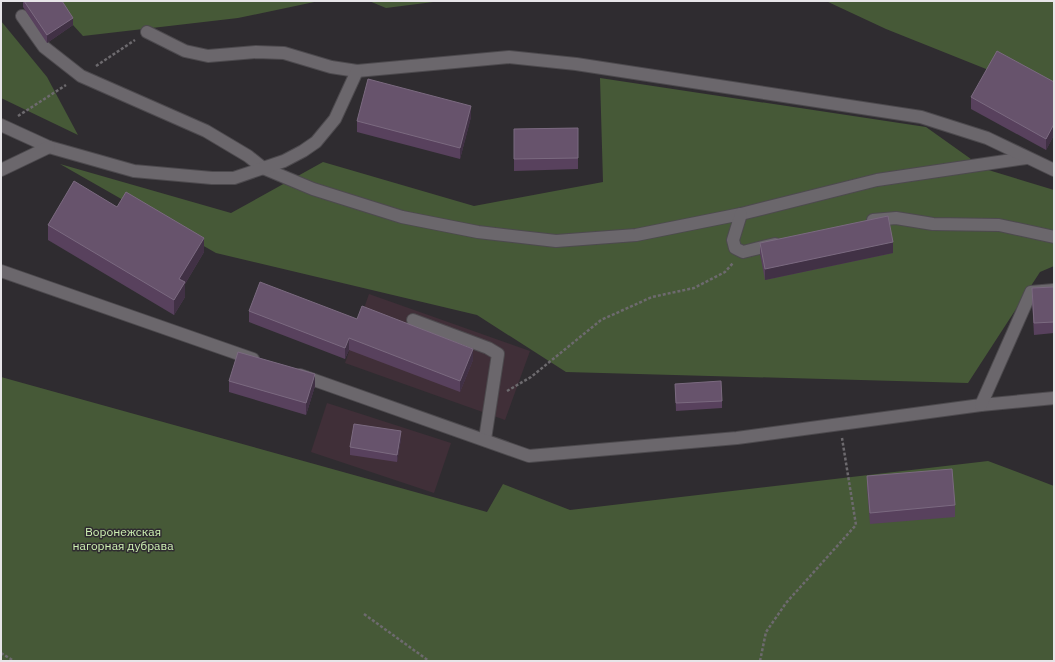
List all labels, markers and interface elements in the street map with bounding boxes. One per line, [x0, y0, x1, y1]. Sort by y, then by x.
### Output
park label: Воронежская нагорная дубрава [72, 524, 174, 553]

